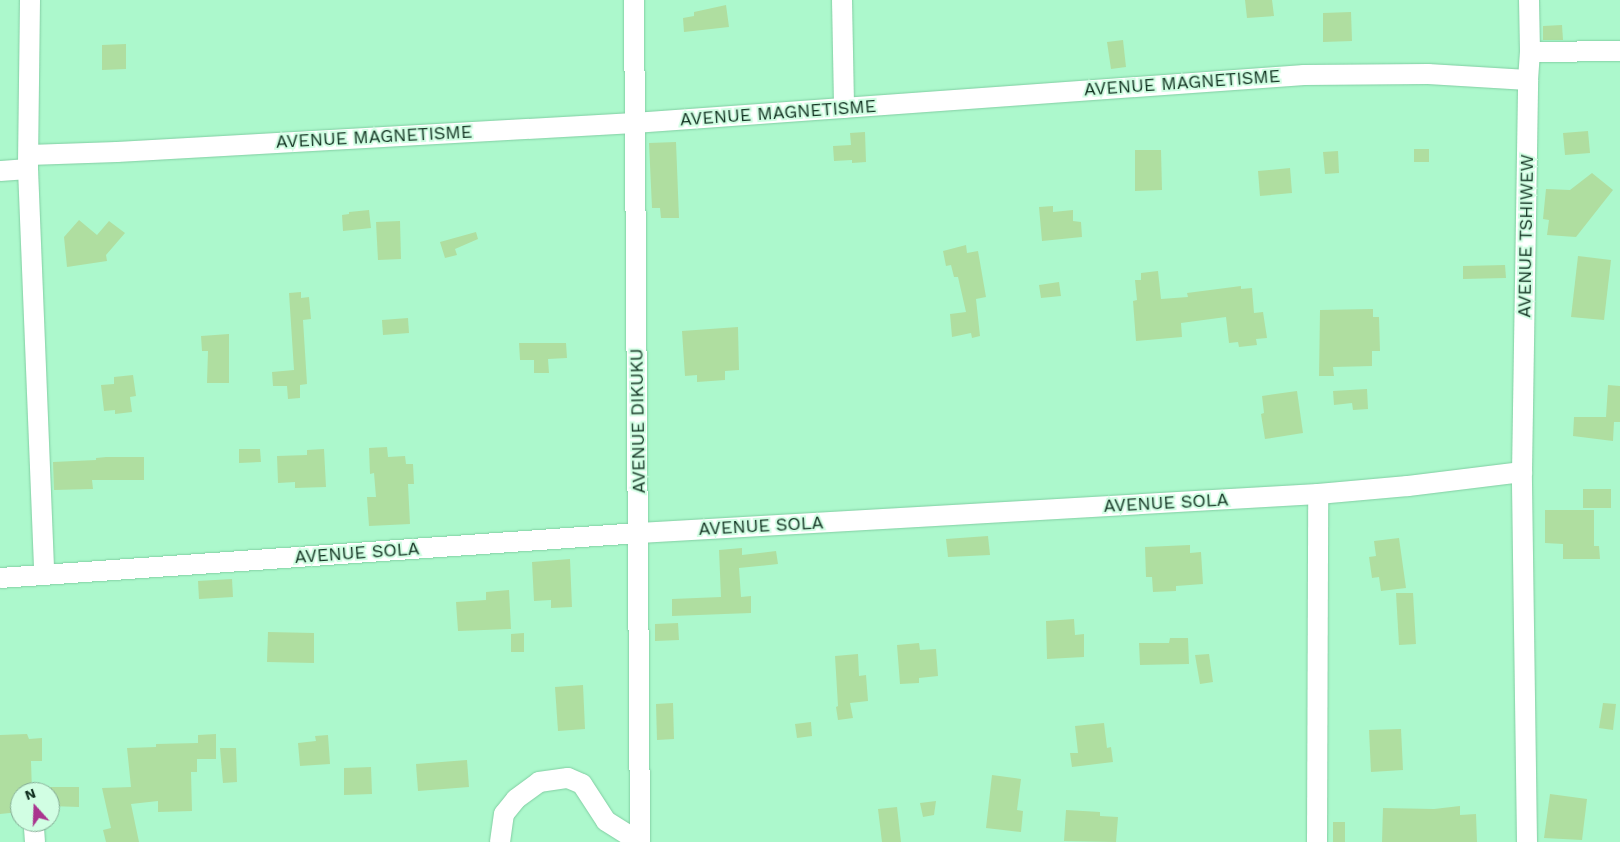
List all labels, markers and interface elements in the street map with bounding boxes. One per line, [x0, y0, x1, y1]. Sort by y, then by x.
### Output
street label: AVENUE MAGNETISME [1083, 65, 1281, 101]
street label: AVENUE MAGNETISME [679, 95, 877, 131]
street label: AVENUE MAGNETISME [275, 121, 473, 153]
street label: AVENUE TSHIWEW [1514, 154, 1538, 318]
street label: AVENUE DIKUKU [626, 348, 650, 494]
street label: AVENUE SOLA [1103, 489, 1229, 517]
street label: AVENUE SOLA [698, 512, 824, 540]
street label: AVENUE SOLA [294, 538, 420, 568]
north arrow [10, 782, 60, 832]
text: N [23, 785, 38, 803]

